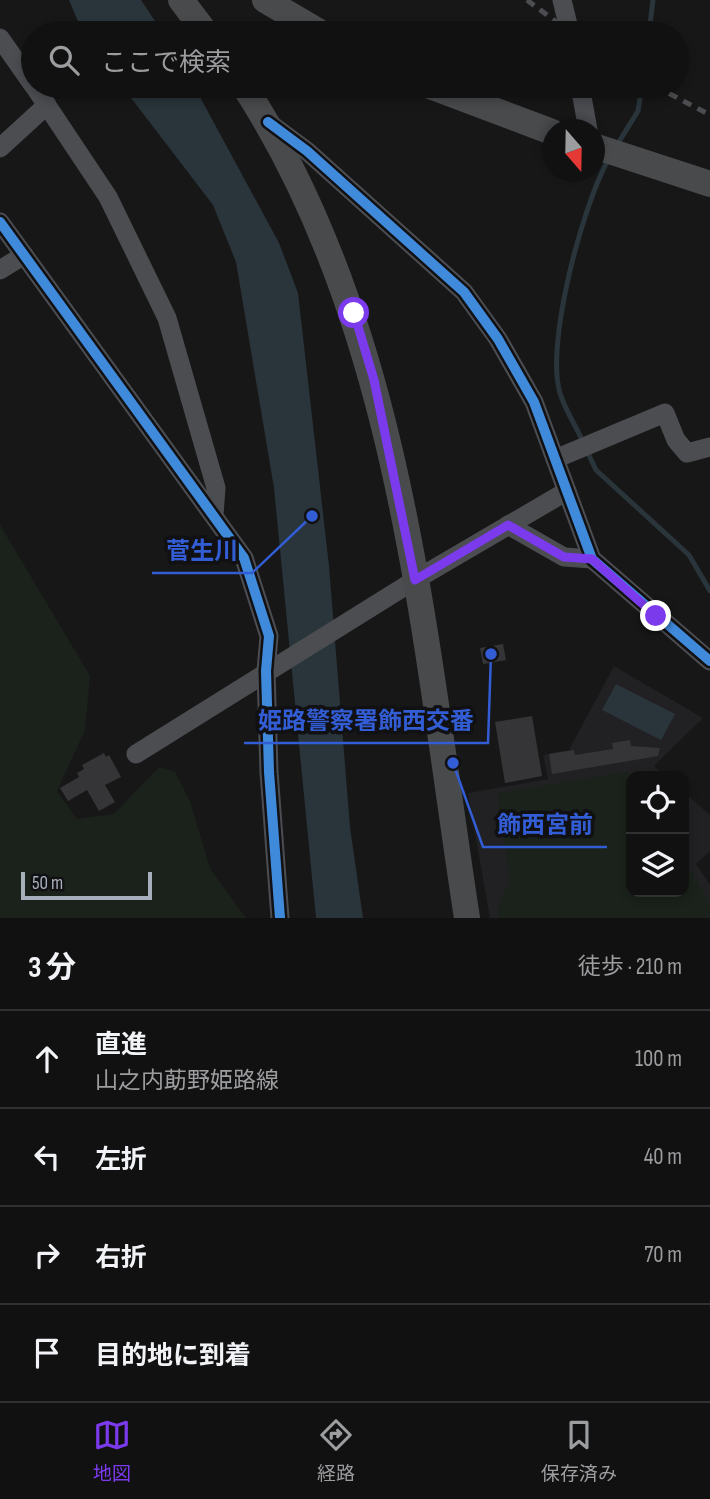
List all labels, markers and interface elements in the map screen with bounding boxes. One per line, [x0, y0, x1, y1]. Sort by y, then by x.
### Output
search box [21, 21, 689, 98]
icon: search [45, 41, 83, 79]
text: ここで検索 [101, 48, 231, 79]
north arrow [542, 119, 605, 182]
route start [338, 297, 369, 328]
callout: 菅生川 [152, 528, 252, 573]
text: 菅生川 [166, 537, 238, 566]
route end [640, 600, 671, 631]
callout: 姫路警察署飾西交番 [244, 698, 488, 743]
text: 姫路警察署飾西交番 [258, 707, 474, 736]
map controls [626, 771, 689, 897]
button: locate [626, 771, 689, 834]
callout: 飾西宮前 [483, 802, 607, 847]
text: 飾西宮前 [497, 811, 593, 840]
button: layers [626, 834, 689, 897]
scale bar [21, 869, 152, 901]
text: 50 m [32, 872, 63, 895]
text: 3 分 [28, 950, 76, 986]
text: 徒歩 · 210 m [578, 953, 682, 981]
text: 直進 [95, 1030, 147, 1061]
icon: ahead [28, 1040, 66, 1078]
text: 100 m [635, 1045, 682, 1073]
text: 山之内莇野姫路線 [95, 1067, 279, 1095]
icon: left [28, 1138, 66, 1176]
text: 40 m [644, 1143, 682, 1171]
text: 左折 [95, 1145, 147, 1176]
icon: right [28, 1236, 66, 1274]
text: 70 m [644, 1241, 682, 1269]
text: 右折 [95, 1243, 147, 1274]
icon: arrive [28, 1334, 66, 1372]
text: 目的地に到着 [95, 1341, 251, 1372]
tab: 地図 [93, 1416, 131, 1486]
tab: 経路 [317, 1416, 355, 1486]
tab: 保存済み [541, 1416, 617, 1486]

